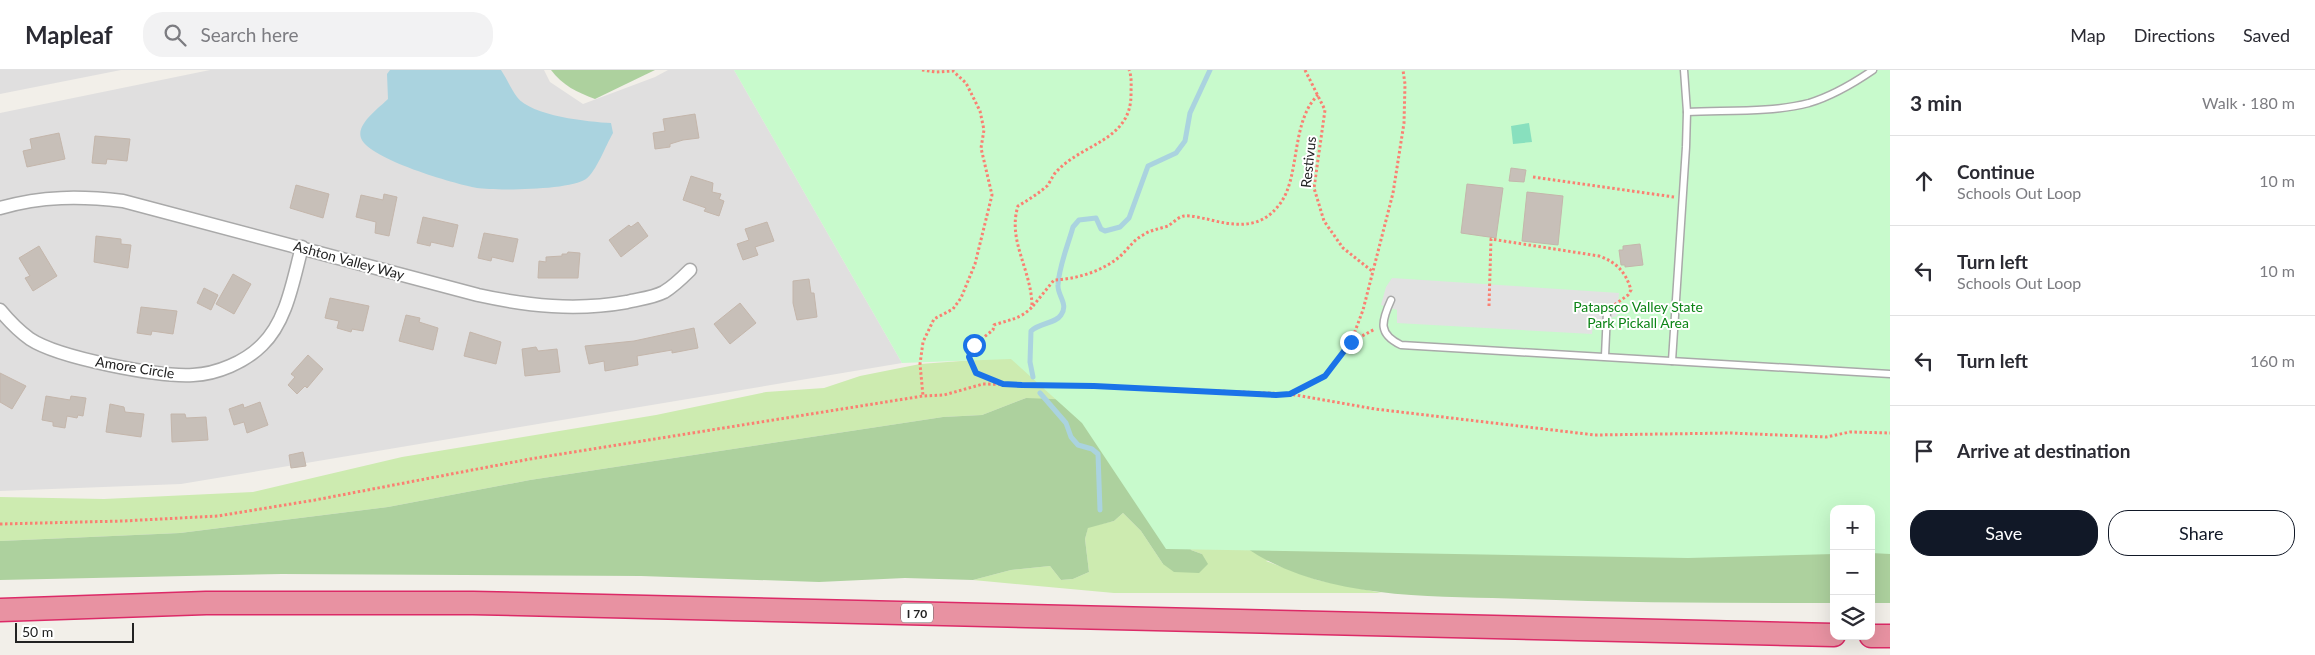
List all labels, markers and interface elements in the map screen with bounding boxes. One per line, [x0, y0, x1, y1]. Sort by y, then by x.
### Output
search box [143, 12, 493, 57]
text: Mapleaf [25, 20, 113, 49]
icon: search [161, 21, 189, 49]
text: Search here [201, 23, 299, 46]
text: Map [2070, 24, 2106, 46]
text: Directions [2134, 24, 2215, 46]
text: Saved [2243, 24, 2290, 46]
text: 3 min [1910, 90, 1962, 115]
text: Walk · 180 m [2202, 93, 2295, 112]
street label: Restivus [1297, 136, 1319, 188]
text: Continue [1957, 160, 2035, 183]
icon: ahead [1910, 167, 1938, 195]
text: 10 m [2259, 171, 2295, 190]
text: Schools Out Loop [1957, 183, 2081, 202]
street label: Ashton Valley Way [292, 237, 407, 283]
text: Turn left [1957, 250, 2028, 273]
icon: left [1910, 257, 1938, 285]
text: 10 m [2259, 261, 2295, 280]
text: Schools Out Loop [1957, 273, 2081, 292]
park label: Patapsco Valley State Park Pickall Area [1573, 298, 1703, 331]
route end [1340, 331, 1363, 354]
route start [963, 334, 986, 357]
icon: left [1910, 347, 1938, 375]
text: Turn left [1957, 349, 2028, 372]
text: 160 m [2250, 351, 2295, 370]
street label: Amore Circle [94, 352, 176, 382]
icon: arrive [1910, 437, 1938, 465]
text: Arrive at destination [1957, 439, 2130, 462]
map controls [1830, 505, 1875, 640]
button: + [1830, 505, 1875, 550]
button: Save [1910, 510, 2098, 556]
button: Share [2108, 510, 2295, 556]
button: − [1830, 550, 1875, 595]
button: layers [1830, 595, 1875, 640]
road number: I 70 [901, 604, 933, 622]
scale bar [15, 620, 134, 643]
text: 50 m [22, 623, 53, 640]

